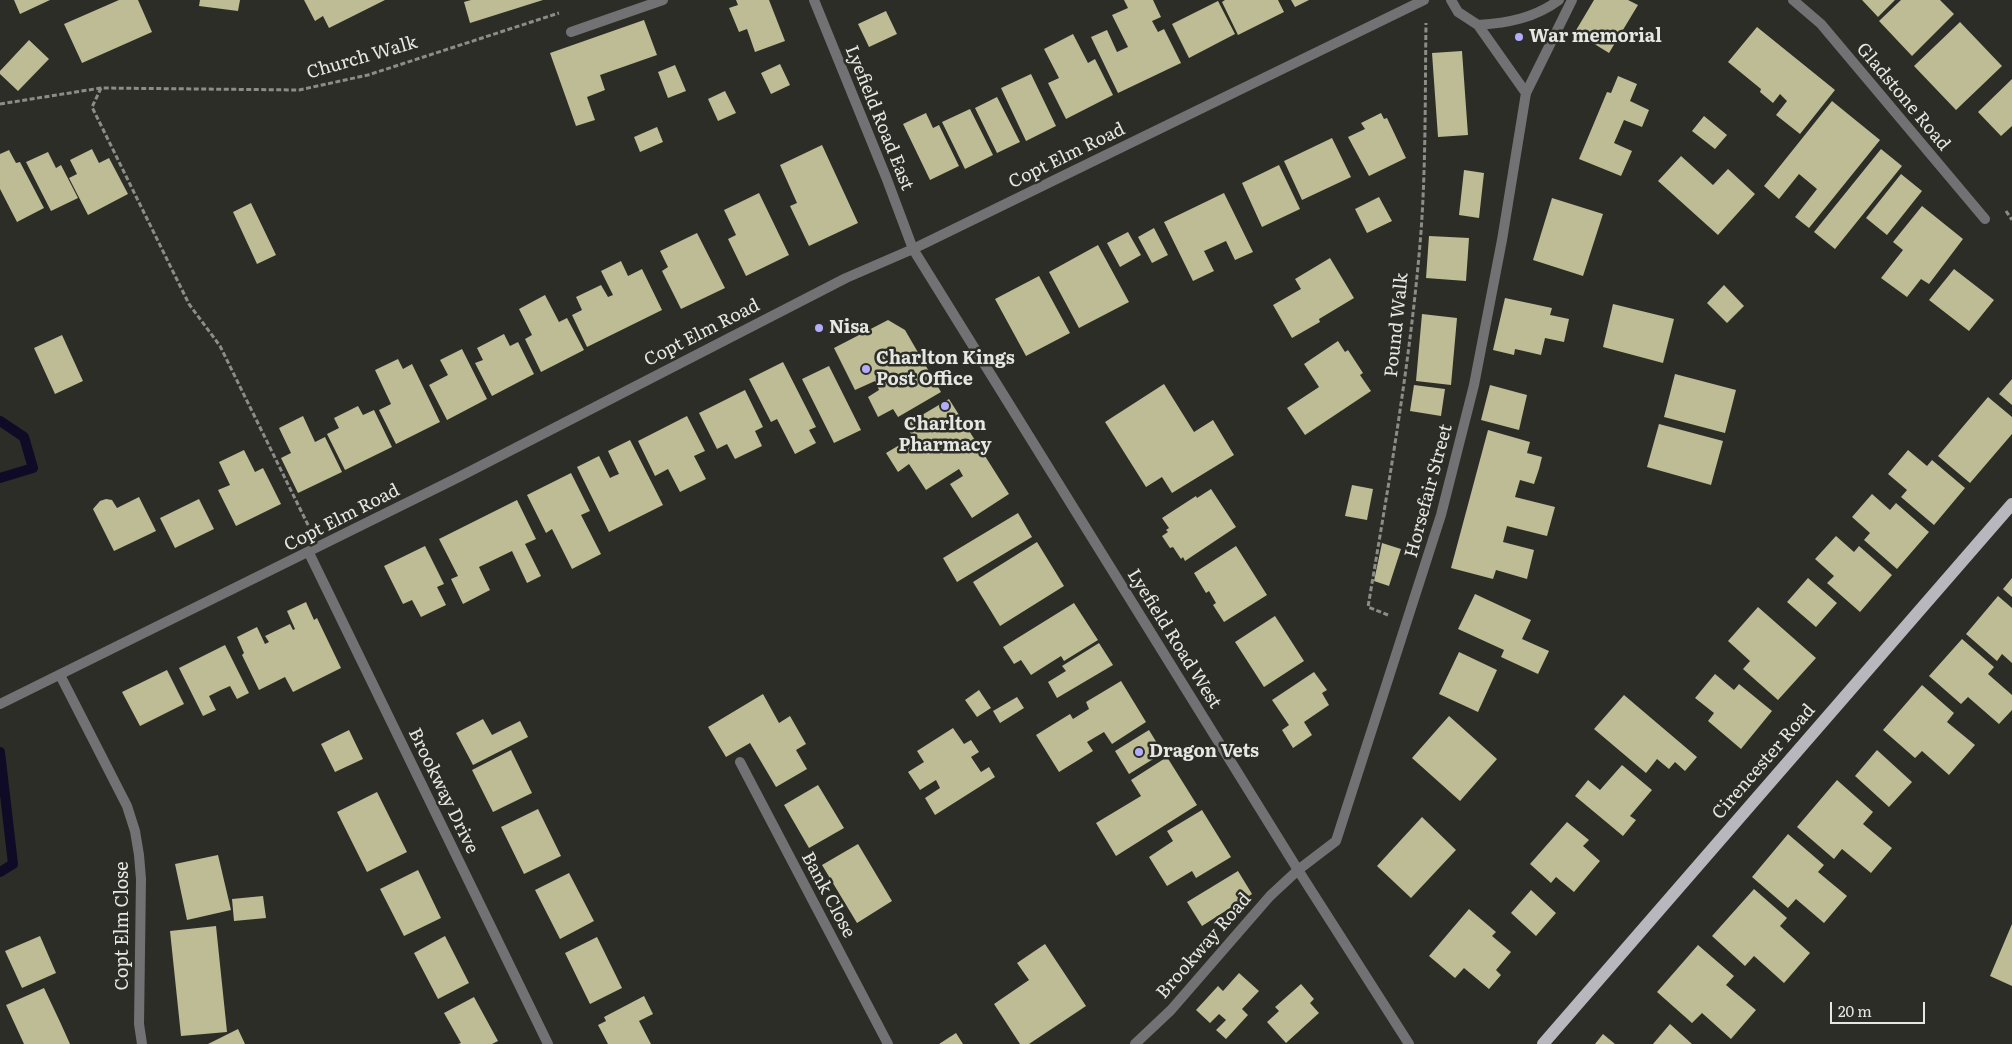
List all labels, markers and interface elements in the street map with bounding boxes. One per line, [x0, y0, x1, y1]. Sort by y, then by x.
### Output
place label: War memorial [1529, 26, 1662, 48]
marker: War memorial [1513, 31, 1525, 43]
street label: Church Walk [304, 32, 420, 84]
street label: Gladstone Road [1852, 39, 1954, 155]
street label: Lyefield Road East [840, 42, 918, 194]
street label: Copt Elm Road [1005, 119, 1129, 193]
street label: Pound Walk [1381, 272, 1413, 378]
street label: Copt Elm Road [641, 295, 763, 371]
place label: Nisa [829, 317, 870, 339]
marker: Nisa [813, 322, 825, 334]
place label: Charlton Kings Post Office [876, 348, 1015, 390]
marker: Charlton Kings Post Office [860, 363, 872, 375]
marker: Charlton Pharmacy [939, 400, 951, 412]
place label: Charlton Pharmacy [898, 414, 992, 456]
street label: Horsefair Street [1401, 422, 1457, 560]
street label: Copt Elm Road [281, 480, 403, 556]
street label: Lyefield Road West [1122, 565, 1226, 713]
street label: Cirencester Road [1708, 700, 1820, 824]
street label: Brookway Drive [403, 725, 483, 857]
place label: Dragon Vets [1149, 741, 1259, 763]
marker: Dragon Vets [1133, 746, 1145, 758]
street label: Bank Close [796, 848, 860, 942]
street label: Copt Elm Close [112, 861, 134, 991]
street label: Brookway Road [1152, 889, 1256, 1003]
scale bar [1832, 992, 1927, 1024]
text: 20 m [1838, 999, 1872, 1022]

